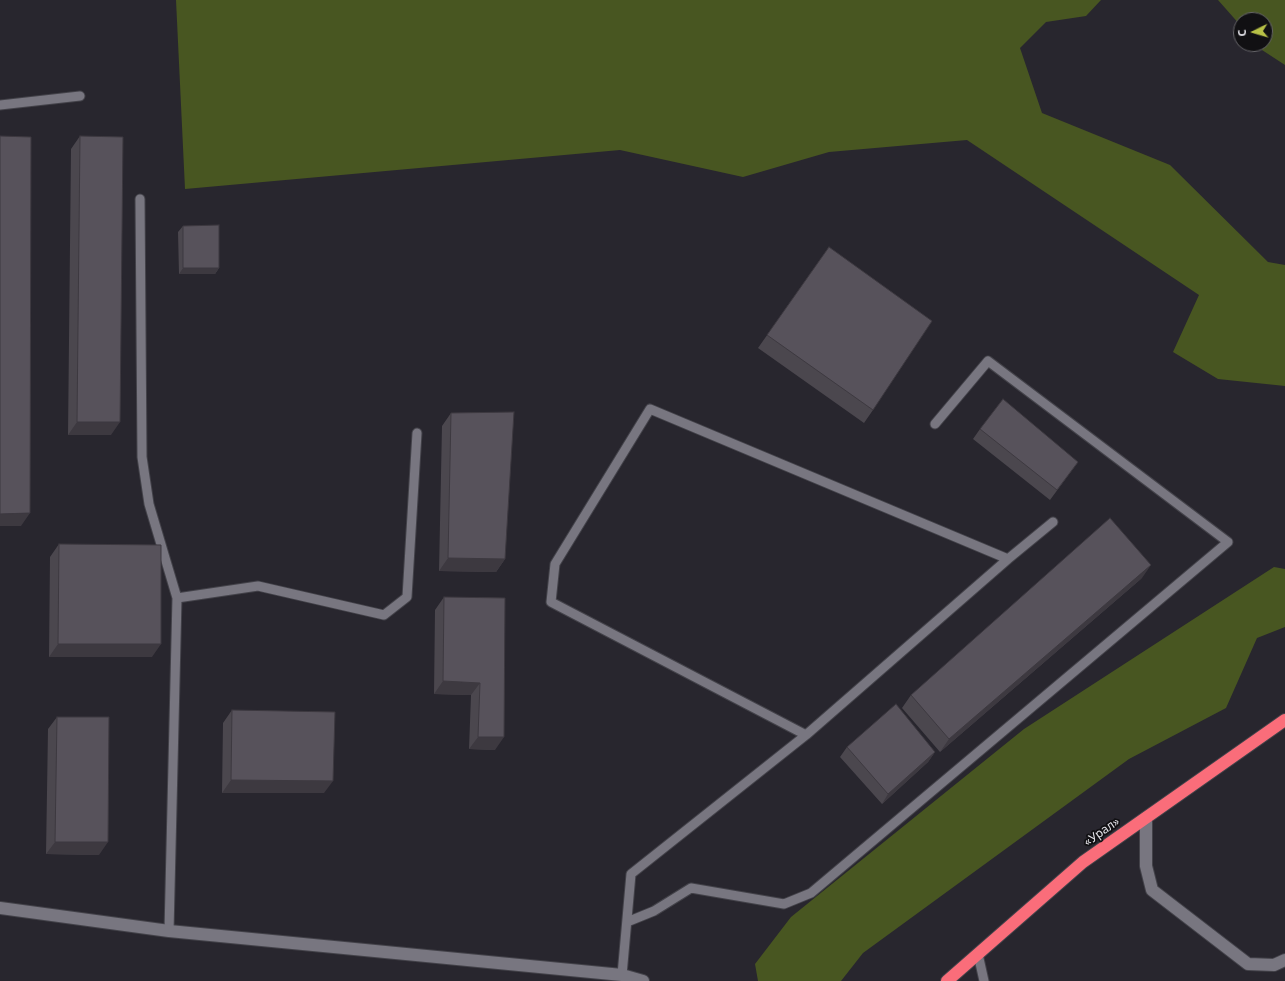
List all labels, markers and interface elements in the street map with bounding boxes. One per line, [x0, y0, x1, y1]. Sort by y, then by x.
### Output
north arrow [1233, 12, 1273, 52]
text: С [1234, 29, 1249, 37]
street label: «Урал» [1081, 814, 1123, 850]

